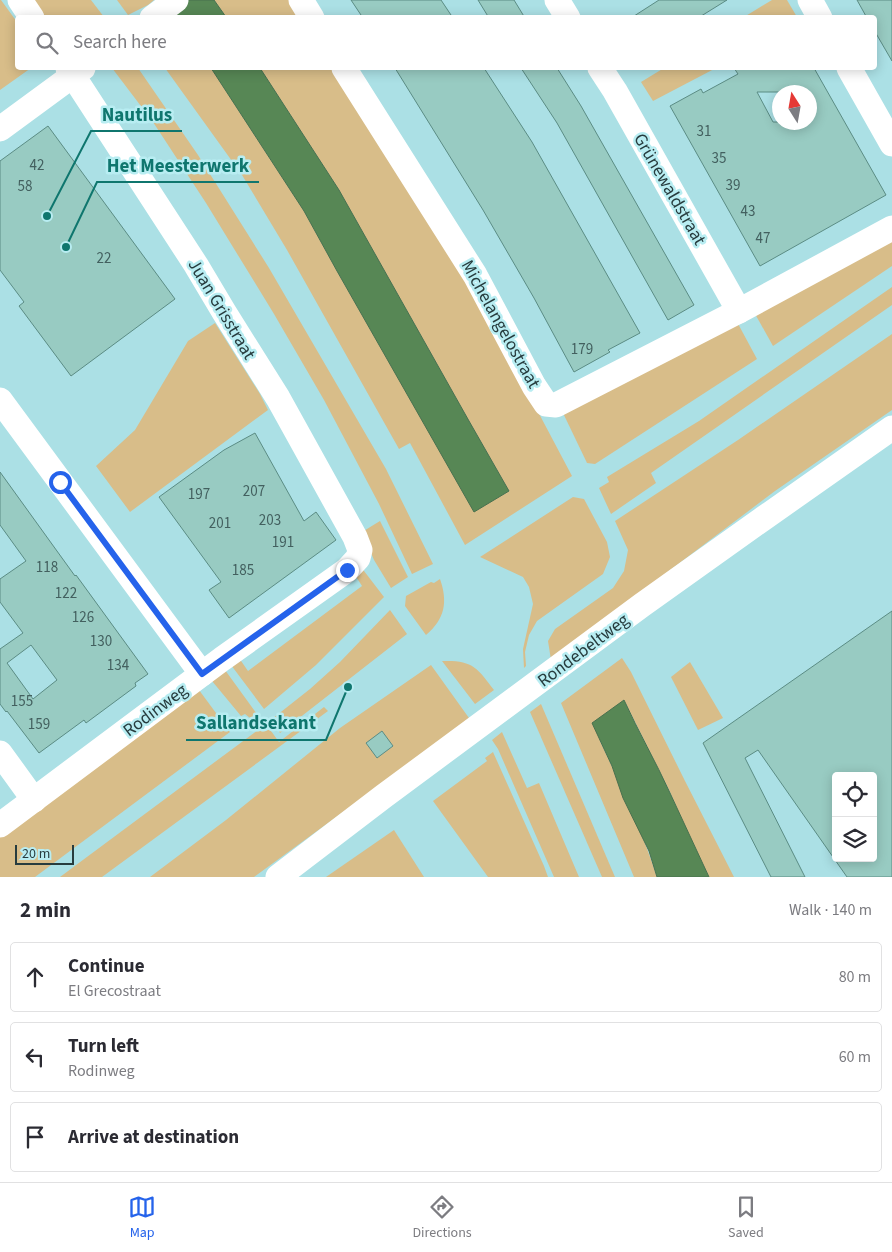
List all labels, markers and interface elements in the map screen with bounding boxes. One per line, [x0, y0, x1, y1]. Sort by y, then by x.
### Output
search box [15, 15, 877, 70]
icon: search [33, 29, 61, 57]
text: Search here [73, 29, 167, 56]
north arrow [772, 85, 817, 130]
callout: Nautilus [91, 97, 182, 131]
text: Nautilus [102, 102, 172, 129]
house number: 31 [697, 121, 711, 142]
street label: Grünewaldstraat [627, 129, 712, 250]
callout: Het Meesterwerk [97, 148, 259, 182]
house number: 35 [712, 148, 726, 169]
text: Het Meesterwerk [107, 153, 250, 180]
house number: 42 [30, 155, 44, 176]
house number: 39 [726, 175, 740, 196]
house number: 58 [18, 176, 32, 197]
house number: 43 [741, 201, 755, 222]
house number: 47 [756, 228, 770, 249]
house number: 22 [97, 248, 111, 269]
street label: Juan Grisstraat [182, 254, 261, 364]
street label: Michelangelostraat [455, 256, 546, 393]
house number: 179 [571, 339, 593, 360]
route start [49, 471, 72, 494]
house number: 207 [243, 481, 265, 502]
house number: 197 [188, 484, 210, 505]
house number: 203 [259, 510, 281, 531]
house number: 201 [209, 513, 231, 534]
house number: 191 [272, 532, 294, 553]
house number: 118 [36, 557, 58, 578]
route end [336, 559, 359, 582]
house number: 185 [232, 560, 254, 581]
house number: 122 [55, 583, 77, 604]
house number: 126 [72, 607, 94, 628]
street label: Rondebeltweg [532, 608, 634, 693]
house number: 130 [90, 631, 112, 652]
house number: 134 [107, 655, 130, 676]
street label: Rodinweg [118, 678, 193, 743]
house number: 155 [11, 691, 33, 712]
callout: Sallandsekant [186, 706, 326, 740]
text: Sallandsekant [196, 710, 316, 737]
house number: 159 [28, 714, 50, 735]
map controls [832, 772, 877, 862]
button: locate [832, 772, 877, 817]
button: layers [832, 817, 877, 862]
scale bar [15, 842, 74, 865]
text: 20 m [22, 844, 50, 864]
text: 2 min [20, 895, 71, 925]
text: Walk · 140 m [789, 899, 872, 921]
text: Continue [68, 953, 145, 980]
icon: ahead [21, 963, 49, 991]
text: 80 m [839, 966, 871, 988]
text: El Grecostraat [68, 980, 161, 1002]
text: Turn left [68, 1033, 139, 1060]
icon: left [21, 1043, 49, 1071]
text: 60 m [839, 1046, 871, 1068]
text: Rodinweg [68, 1060, 134, 1082]
icon: arrive [21, 1123, 49, 1151]
text: Arrive at destination [68, 1124, 239, 1151]
tab: Map [128, 1193, 156, 1243]
tab: Directions [412, 1193, 472, 1243]
tab: Saved [728, 1193, 764, 1243]

